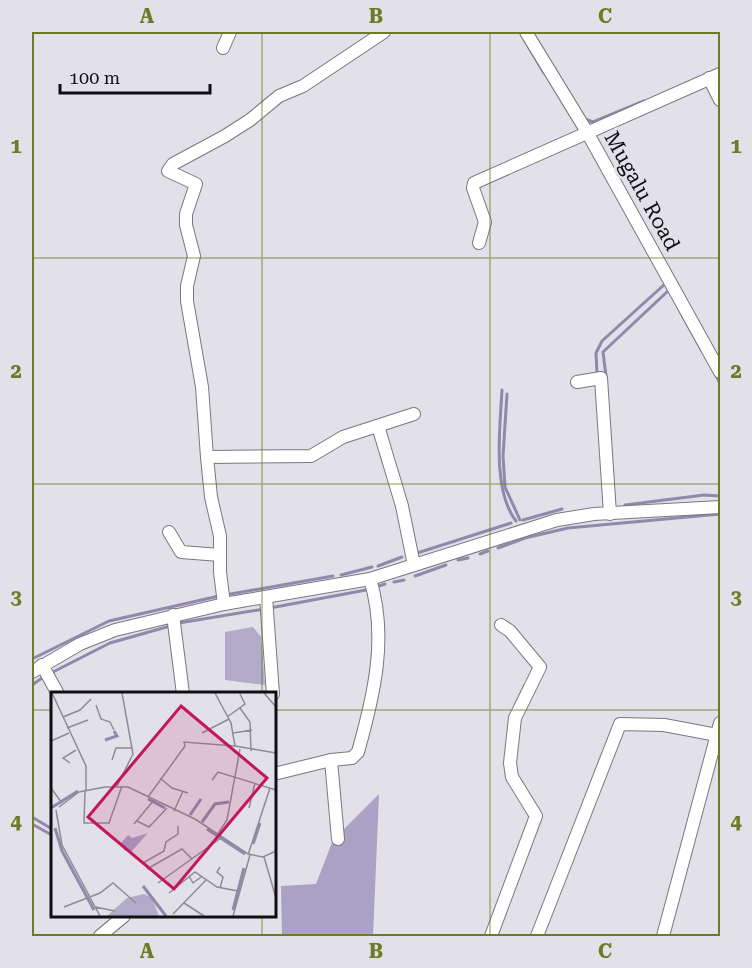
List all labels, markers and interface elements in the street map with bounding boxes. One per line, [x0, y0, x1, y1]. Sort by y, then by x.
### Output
text: A [140, 4, 155, 28]
text: B [369, 4, 383, 28]
text: C [598, 4, 612, 28]
scale bar [60, 57, 210, 95]
text: 100 m [69, 67, 120, 88]
street label: Mugalu Road [599, 127, 685, 255]
text: 1 [10, 134, 22, 158]
text: 1 [730, 134, 742, 158]
text: 2 [10, 359, 22, 383]
text: 2 [730, 359, 742, 383]
text: 3 [10, 585, 22, 609]
text: 3 [730, 585, 742, 609]
inset map [51, 692, 276, 917]
text: 4 [10, 810, 22, 834]
text: 4 [730, 810, 742, 834]
text: A [140, 939, 155, 963]
text: B [369, 939, 383, 963]
text: C [598, 939, 612, 963]

